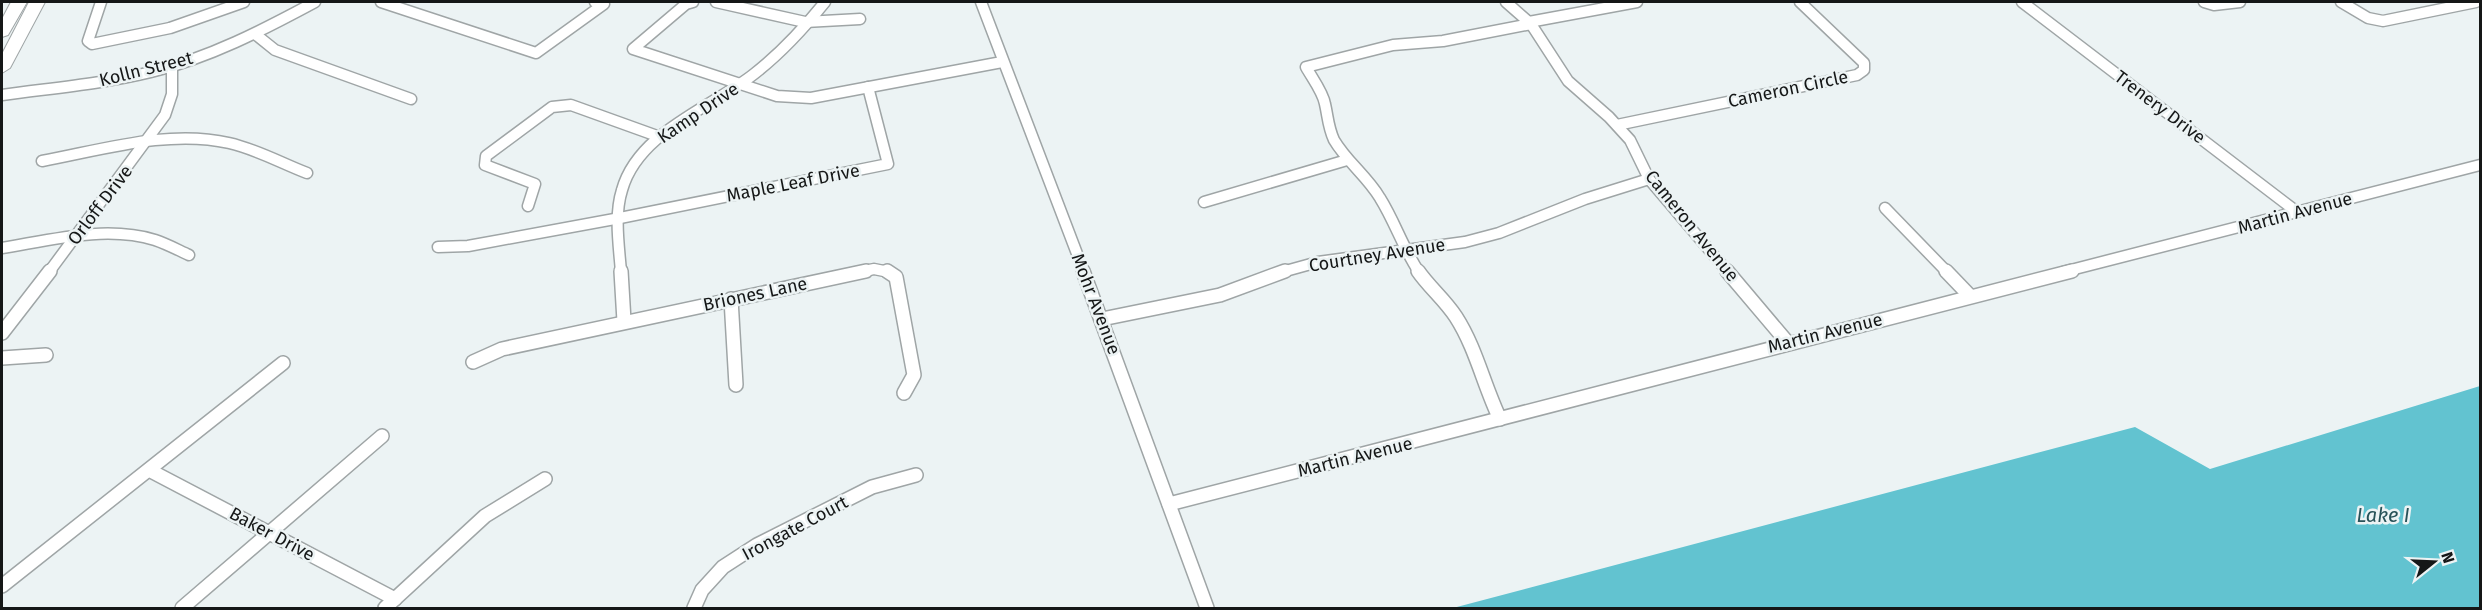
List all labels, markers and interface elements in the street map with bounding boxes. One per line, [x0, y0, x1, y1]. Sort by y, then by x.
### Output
street label: Kolln Street [97, 47, 196, 91]
street label: Cameron Circle [1726, 66, 1850, 112]
street label: Trenery Drive [2110, 66, 2210, 148]
street label: Kamp Drive [653, 78, 743, 148]
street label: Maple Leaf Drive [725, 159, 861, 207]
street label: Orloff Drive [63, 161, 137, 249]
street label: Cameron Avenue [1640, 166, 1744, 286]
street label: Martin Avenue [2235, 187, 2355, 239]
street label: Courtney Avenue [1307, 233, 1447, 277]
street label: Mohr Avenue [1067, 250, 1125, 358]
street label: Briones Lane [701, 272, 809, 316]
street label: Martin Avenue [1765, 308, 1885, 358]
street label: Martin Avenue [1295, 432, 1415, 482]
street label: Irongate Court [738, 491, 852, 565]
street label: Baker Drive [226, 502, 318, 566]
water label: Lake I [2357, 503, 2410, 527]
north arrow [2404, 532, 2464, 592]
text: N [2437, 550, 2458, 565]

